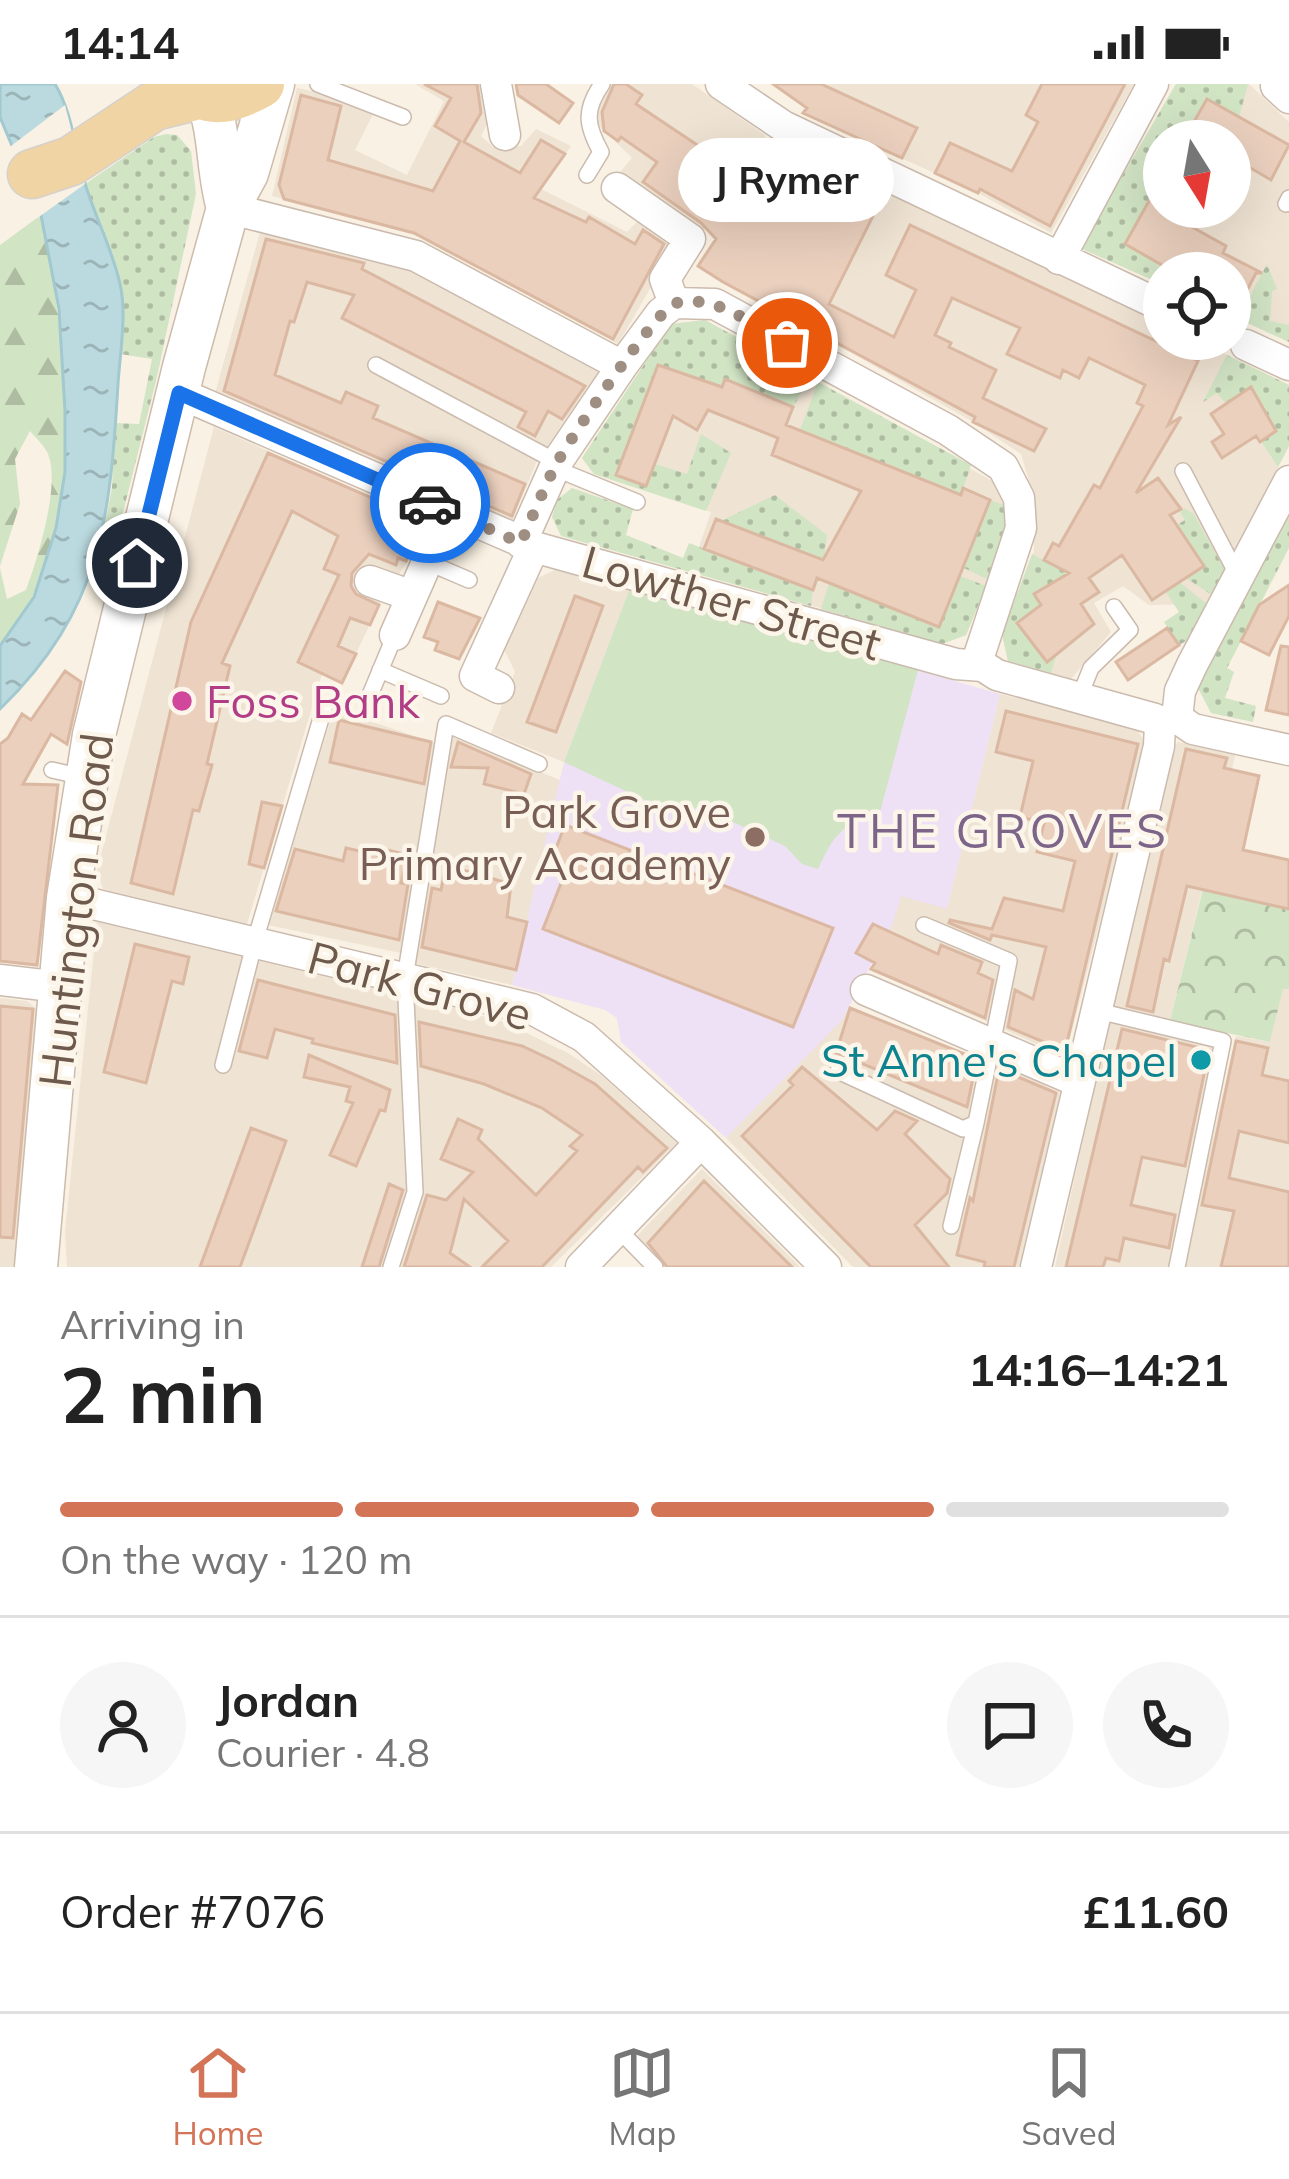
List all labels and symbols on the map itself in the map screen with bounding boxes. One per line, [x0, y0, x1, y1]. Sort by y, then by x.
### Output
north arrow [1143, 120, 1251, 228]
callout: J Rymer [679, 139, 895, 223]
pin [736, 292, 838, 394]
courier [370, 443, 490, 563]
pin [86, 512, 188, 614]
street label: Lowther Street [576, 533, 888, 671]
place label: Foss Bank [206, 673, 420, 729]
marker: Foss Bank [169, 688, 195, 714]
street label: Huntington Road [25, 730, 125, 1090]
place label: Park Grove Primary Academy [359, 783, 731, 891]
district label: THE GROVES [837, 800, 1169, 860]
marker: Park Grove Primary Academy [742, 824, 768, 850]
street label: Park Grove [302, 928, 538, 1042]
place label: St Anne's Chapel [821, 1032, 1177, 1088]
marker: St Anne's Chapel [1188, 1047, 1214, 1073]

